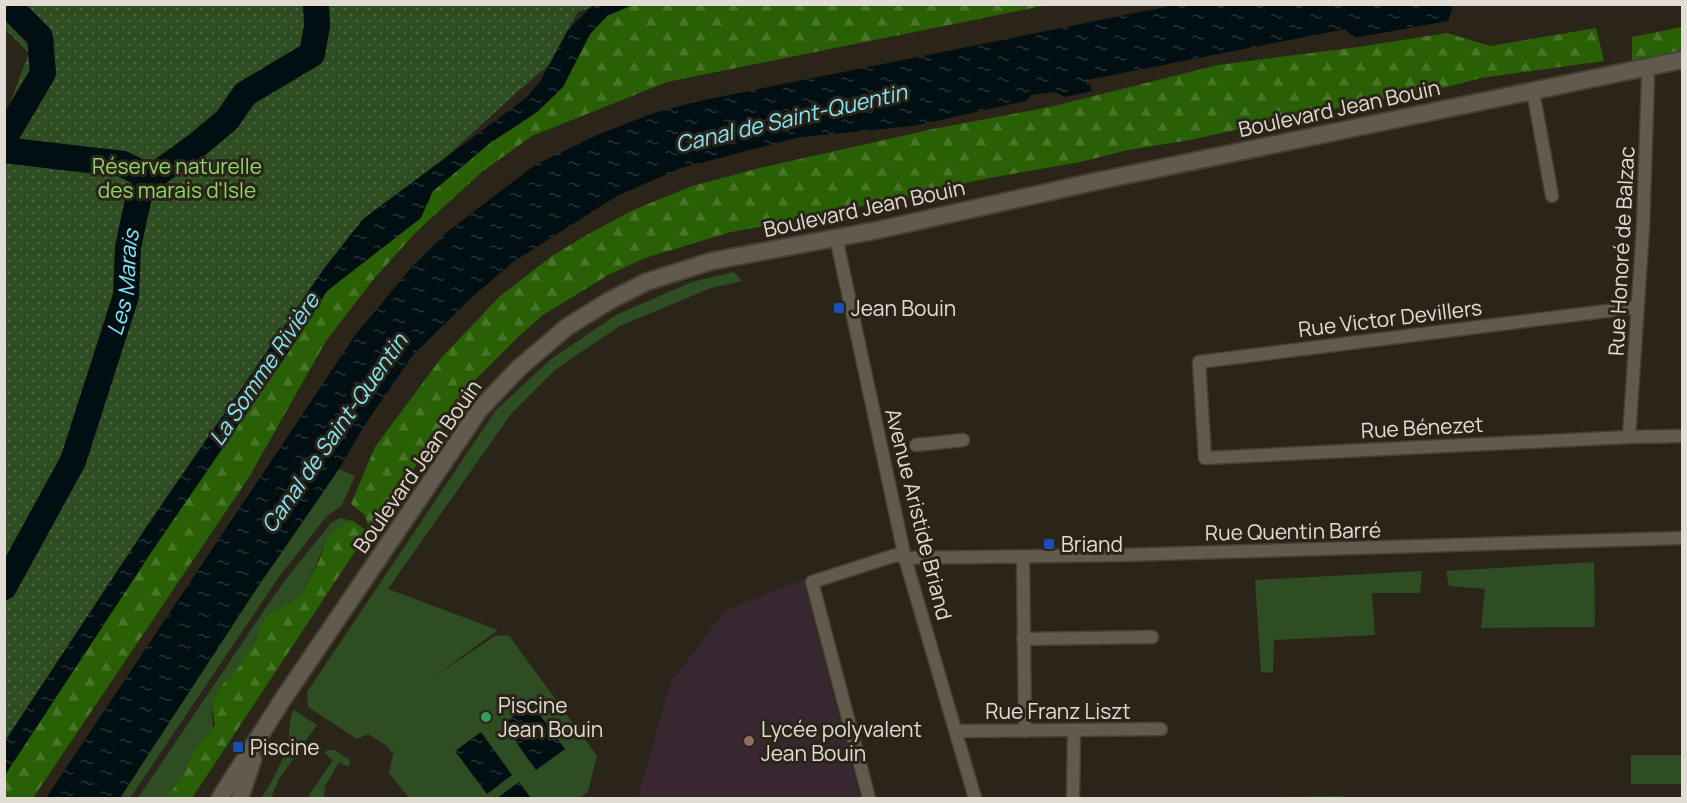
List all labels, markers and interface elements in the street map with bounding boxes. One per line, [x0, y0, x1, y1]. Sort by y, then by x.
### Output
street label: Boulevard Jean Bouin [1236, 73, 1442, 143]
water label: Canal de Saint-Quentin [672, 77, 911, 159]
street label: Rue Honoré de Balzac [1602, 145, 1640, 357]
park label: Réserve naturelle des marais d'Isle [92, 152, 262, 204]
street label: Boulevard Jean Bouin [761, 173, 967, 243]
water label: Les Marais [99, 225, 147, 339]
water label: La Somme Rivière [202, 286, 327, 451]
street label: Rue Victor Devillers [1297, 293, 1483, 343]
place label: Jean Bouin [851, 294, 956, 322]
marker: Jean Bouin [832, 301, 846, 315]
water label: Canal de Saint-Quentin [254, 327, 415, 539]
street label: Boulevard Jean Bouin [347, 374, 487, 558]
street label: Avenue Aristide Briand [879, 405, 959, 623]
street label: Rue Bénezet [1360, 410, 1484, 444]
street label: Rue Quentin Barré [1205, 515, 1381, 547]
place label: Briand [1061, 530, 1123, 558]
marker: Briand [1042, 537, 1056, 551]
place label: Piscine Jean Bouin [498, 691, 603, 743]
street label: Rue Franz Liszt [985, 697, 1131, 725]
marker: Piscine Jean Bouin [479, 710, 493, 724]
place label: Lycée polyvalent Jean Bouin [761, 715, 922, 767]
place label: Piscine [250, 733, 320, 761]
marker: Lycée polyvalent Jean Bouin [742, 734, 756, 748]
marker: Piscine [231, 740, 245, 754]

